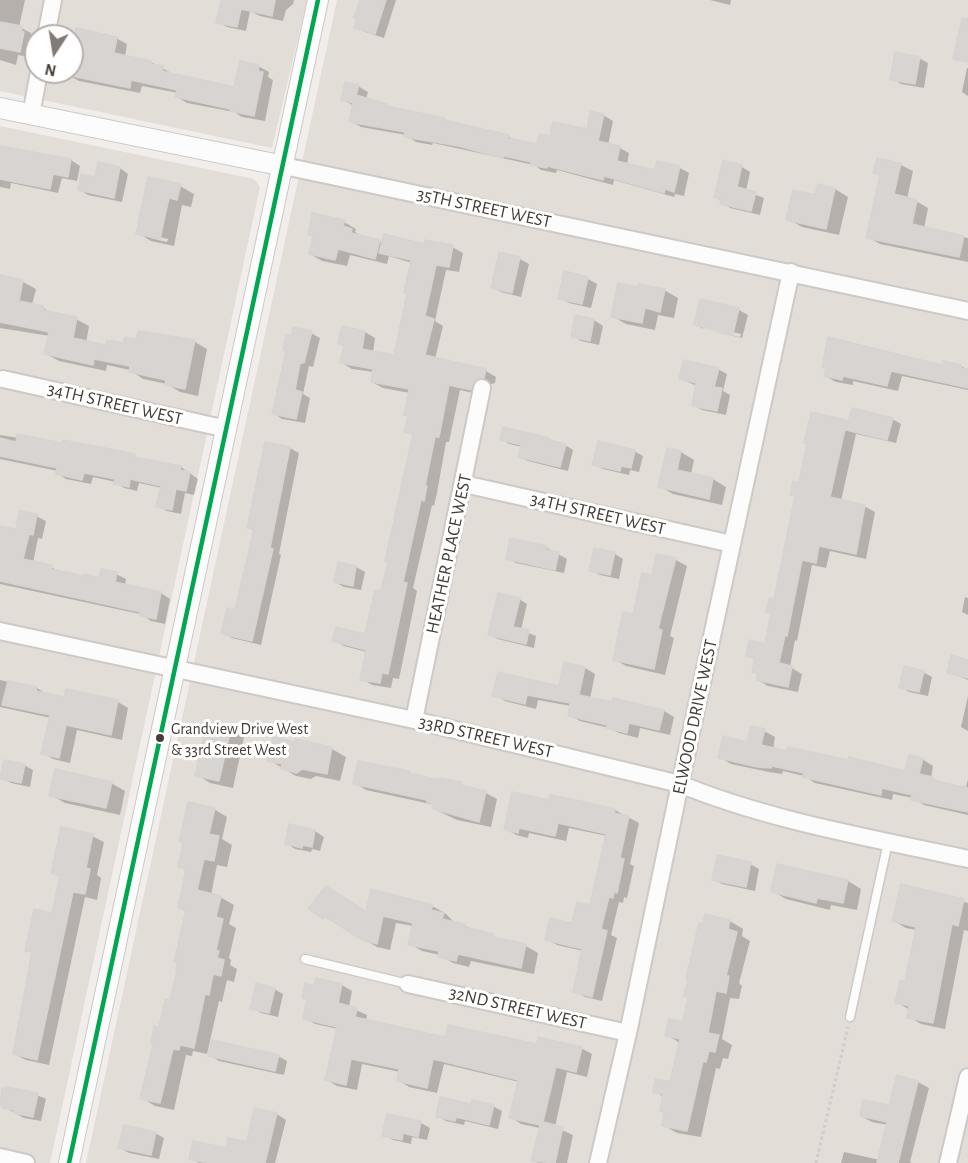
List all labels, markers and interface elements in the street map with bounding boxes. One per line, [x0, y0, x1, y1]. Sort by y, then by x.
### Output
north arrow [24, 24, 84, 84]
text: N [44, 61, 58, 79]
street label: 35TH STREET WEST [415, 183, 553, 233]
street label: 34TH STREET WEST [45, 378, 185, 430]
street label: HEATHER PLACE WEST [421, 472, 477, 636]
street label: 34TH STREET WEST [528, 488, 668, 540]
street label: ELWOOD DRIVE WEST [668, 637, 722, 797]
street label: 33RD STREET WEST [417, 711, 555, 763]
place label: Grandview Drive West & 33rd Street West [171, 719, 308, 757]
marker: Grandview Drive West & 33rd Street West [154, 732, 166, 744]
street label: 32ND STREET WEST [447, 982, 589, 1034]

